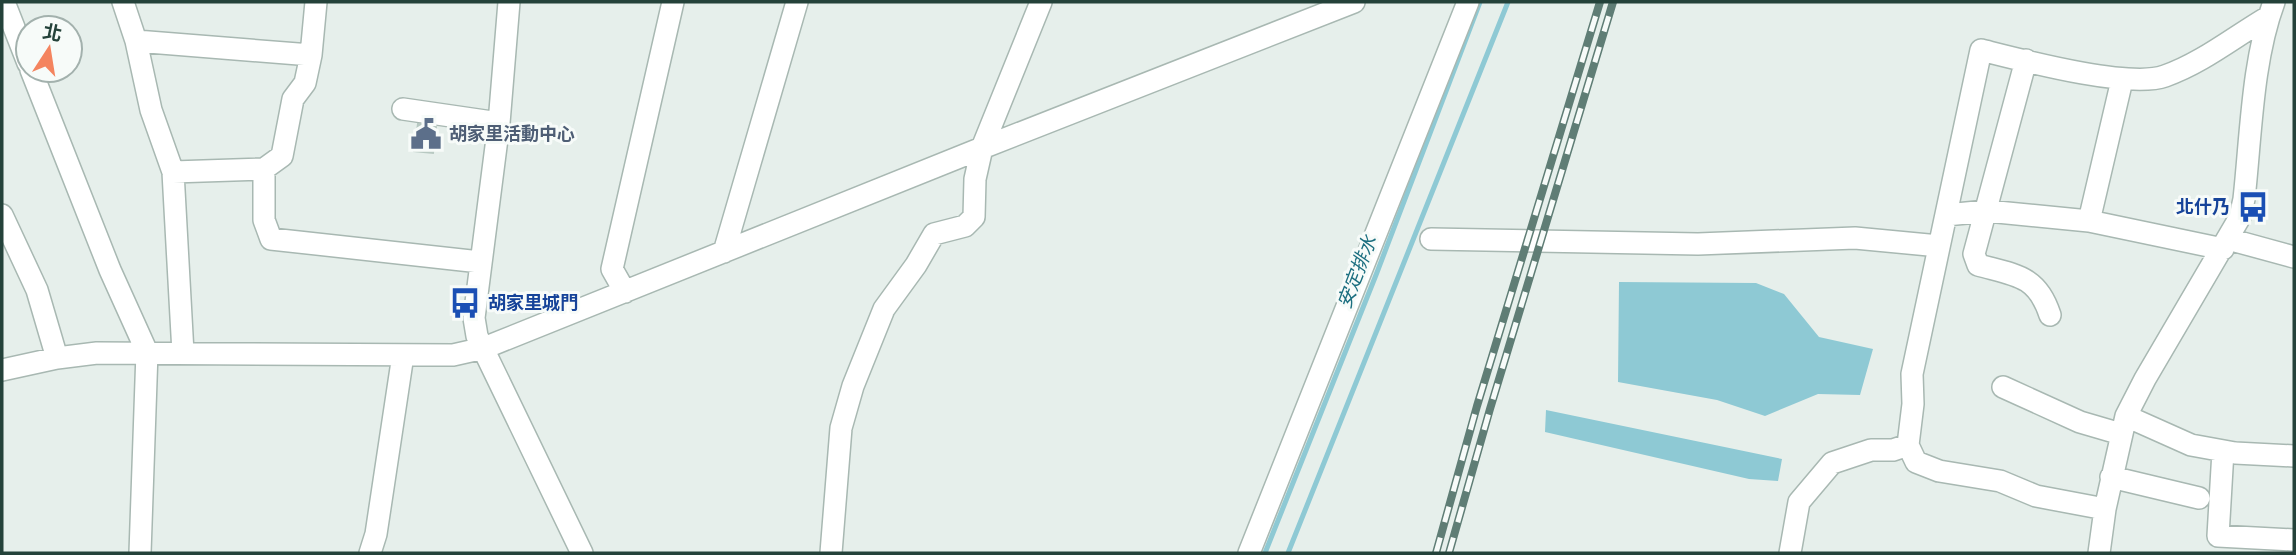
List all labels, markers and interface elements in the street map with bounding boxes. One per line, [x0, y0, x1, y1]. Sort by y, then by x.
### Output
north arrow [14, 14, 84, 84]
text: 北 [41, 20, 64, 46]
public building icon: 胡家里活動中心 [409, 117, 443, 151]
place label: 胡家里活動中心 [449, 123, 575, 145]
bus stop icon: 北什乃 [2236, 190, 2270, 224]
place label: 北什乃 [2176, 196, 2230, 218]
water label: 安定排水 [1333, 231, 1382, 312]
bus stop icon: 胡家里城門 [448, 286, 482, 320]
place label: 胡家里城門 [488, 292, 578, 314]

